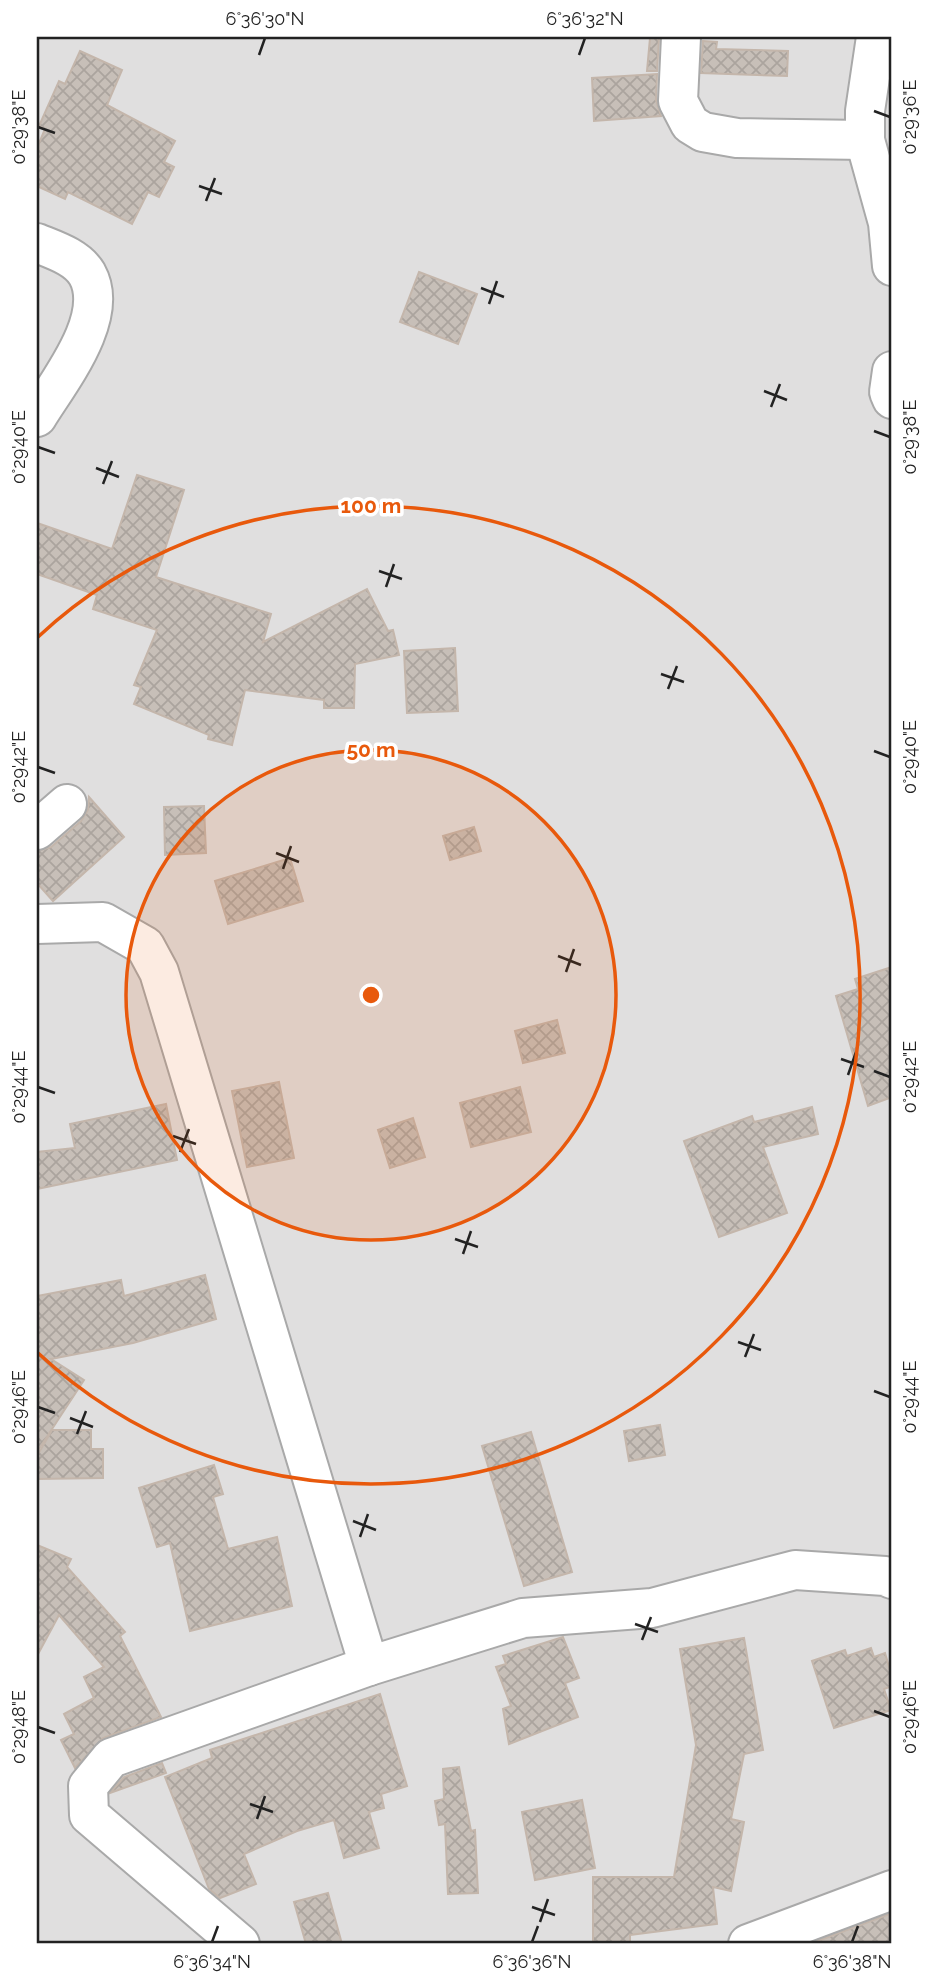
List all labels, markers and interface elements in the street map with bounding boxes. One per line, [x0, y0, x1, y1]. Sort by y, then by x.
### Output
text: 6°36'30"N [226, 8, 304, 29]
text: 6°36'32"N [546, 8, 624, 29]
text: 0°29'36"E [899, 79, 920, 155]
text: 0°29'38"E [8, 90, 29, 164]
text: 0°29'38"E [899, 400, 920, 474]
text: 0°29'40"E [8, 410, 29, 484]
text: 100 m [341, 493, 401, 518]
text: 0°29'40"E [899, 720, 920, 794]
text: 0°29'42"E [8, 731, 29, 803]
text: 50 m [346, 737, 396, 762]
centre of rings [359, 983, 383, 1007]
text: 0°29'42"E [899, 1041, 920, 1113]
text: 0°29'44"E [8, 1050, 29, 1123]
text: 0°29'44"E [899, 1360, 920, 1433]
text: 0°29'46"E [8, 1370, 29, 1444]
text: 0°29'46"E [899, 1680, 920, 1754]
text: 0°29'48"E [8, 1690, 29, 1764]
text: 6°36'34"N [173, 1951, 251, 1972]
text: 6°36'36"N [493, 1951, 571, 1972]
text: 6°36'38"N [813, 1951, 891, 1972]

